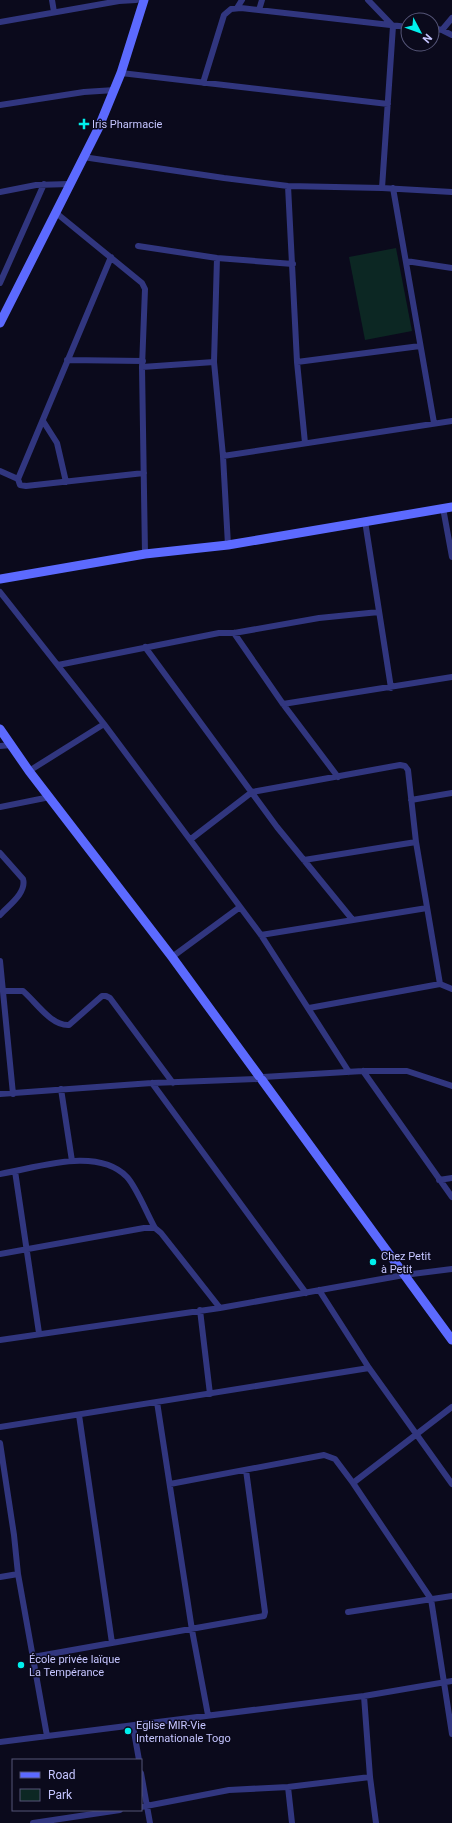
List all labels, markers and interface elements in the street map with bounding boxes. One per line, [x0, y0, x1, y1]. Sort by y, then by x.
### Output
north arrow [400, 12, 440, 52]
text: N [420, 31, 435, 46]
place label: Iris Pharmacie [92, 118, 163, 131]
marker: Iris Pharmacie [79, 119, 89, 129]
place label: Chez Petit à Petit [381, 1250, 431, 1276]
marker: Chez Petit à Petit [368, 1257, 378, 1267]
place label: École privée laïque La Tempérance [29, 1653, 120, 1679]
marker: École privée laïque La Tempérance [16, 1660, 26, 1670]
place label: Eglise MIR-Vie Internationale Togo [136, 1719, 231, 1745]
marker: Eglise MIR-Vie Internationale Togo [123, 1726, 133, 1736]
legend [12, 1759, 142, 1811]
text: Road [48, 1768, 76, 1782]
text: Park [48, 1788, 73, 1802]

